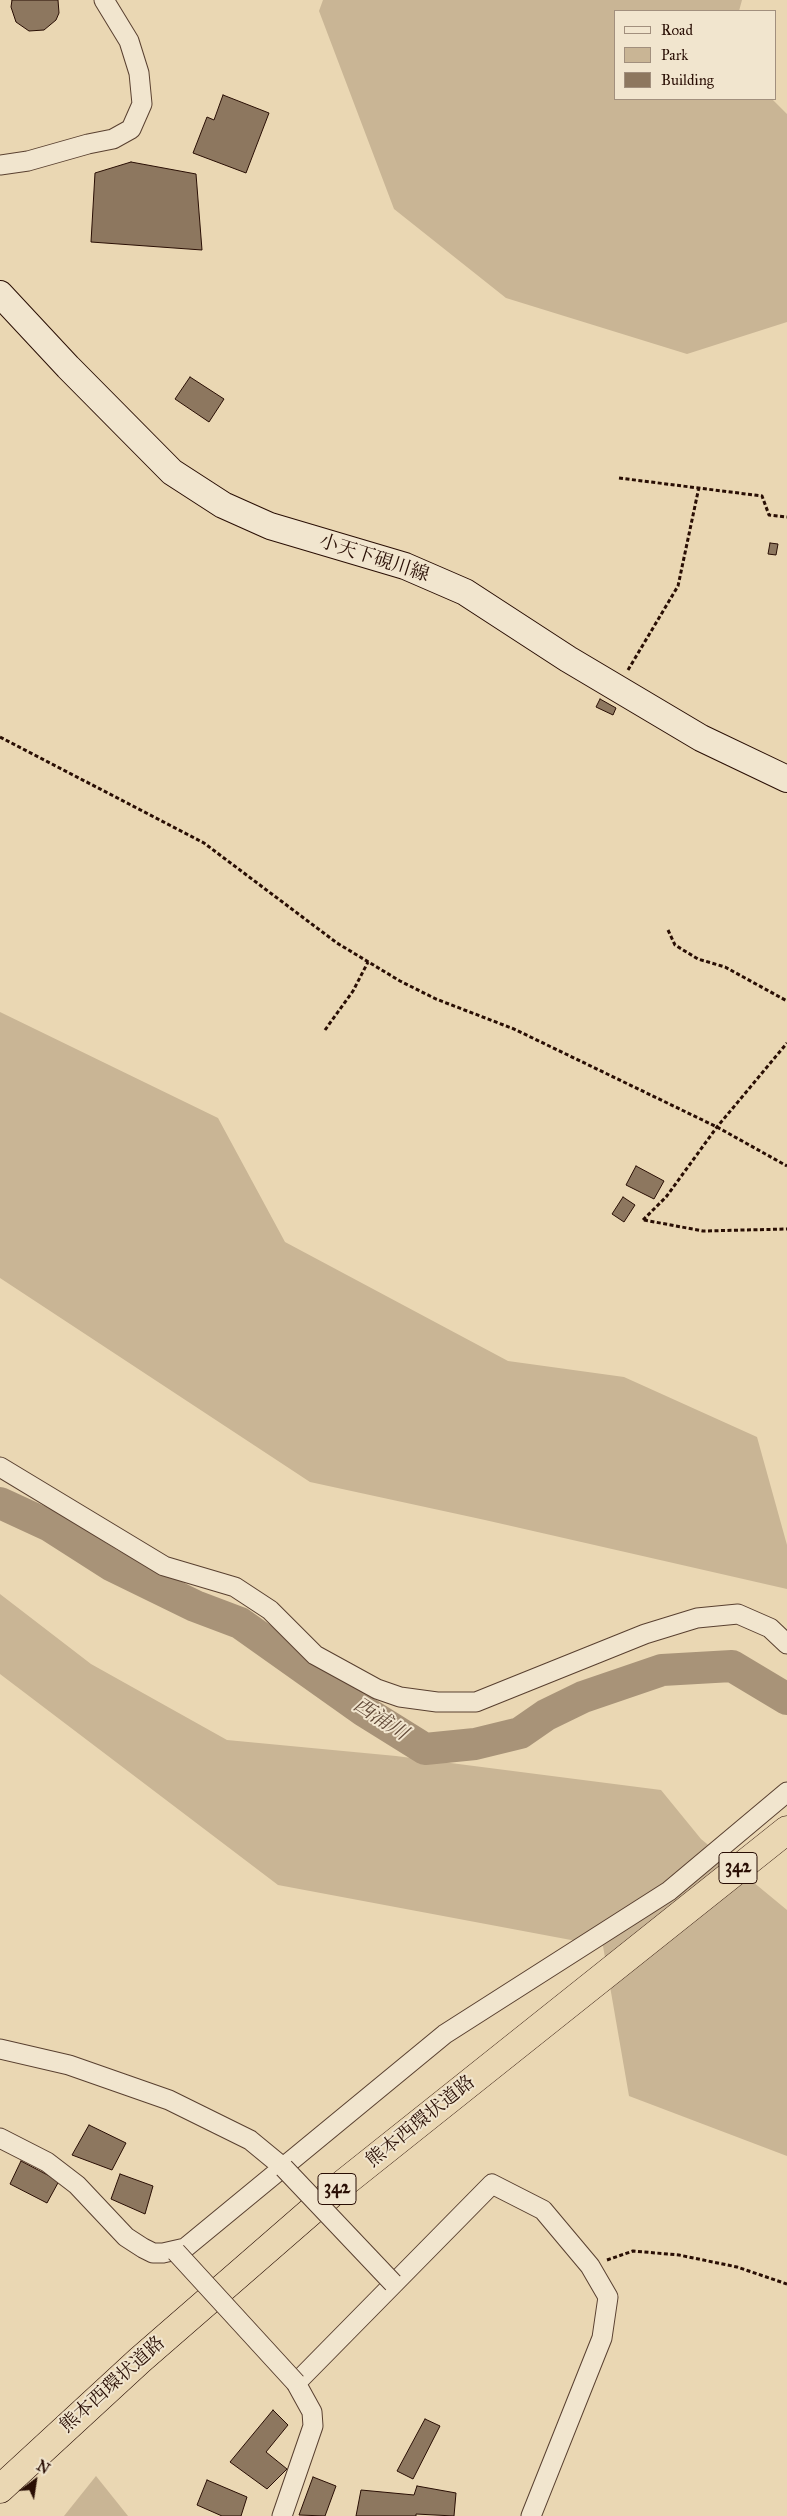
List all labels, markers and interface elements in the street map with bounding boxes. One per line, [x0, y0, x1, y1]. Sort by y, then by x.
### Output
legend [614, 10, 777, 100]
text: Road [661, 21, 693, 39]
text: Park [661, 46, 688, 64]
text: Building [661, 71, 714, 89]
street label: 小天下硯川線 [316, 531, 432, 587]
water label: 西浦川 [348, 1694, 412, 1746]
road number: 342 [719, 1852, 757, 1884]
street label: 熊本西環状道路 [362, 2071, 480, 2173]
road number: 342 [318, 2174, 356, 2204]
street label: 熊本西環状道路 [56, 2332, 170, 2438]
north arrow [10, 2456, 60, 2506]
text: N [34, 2457, 52, 2478]

